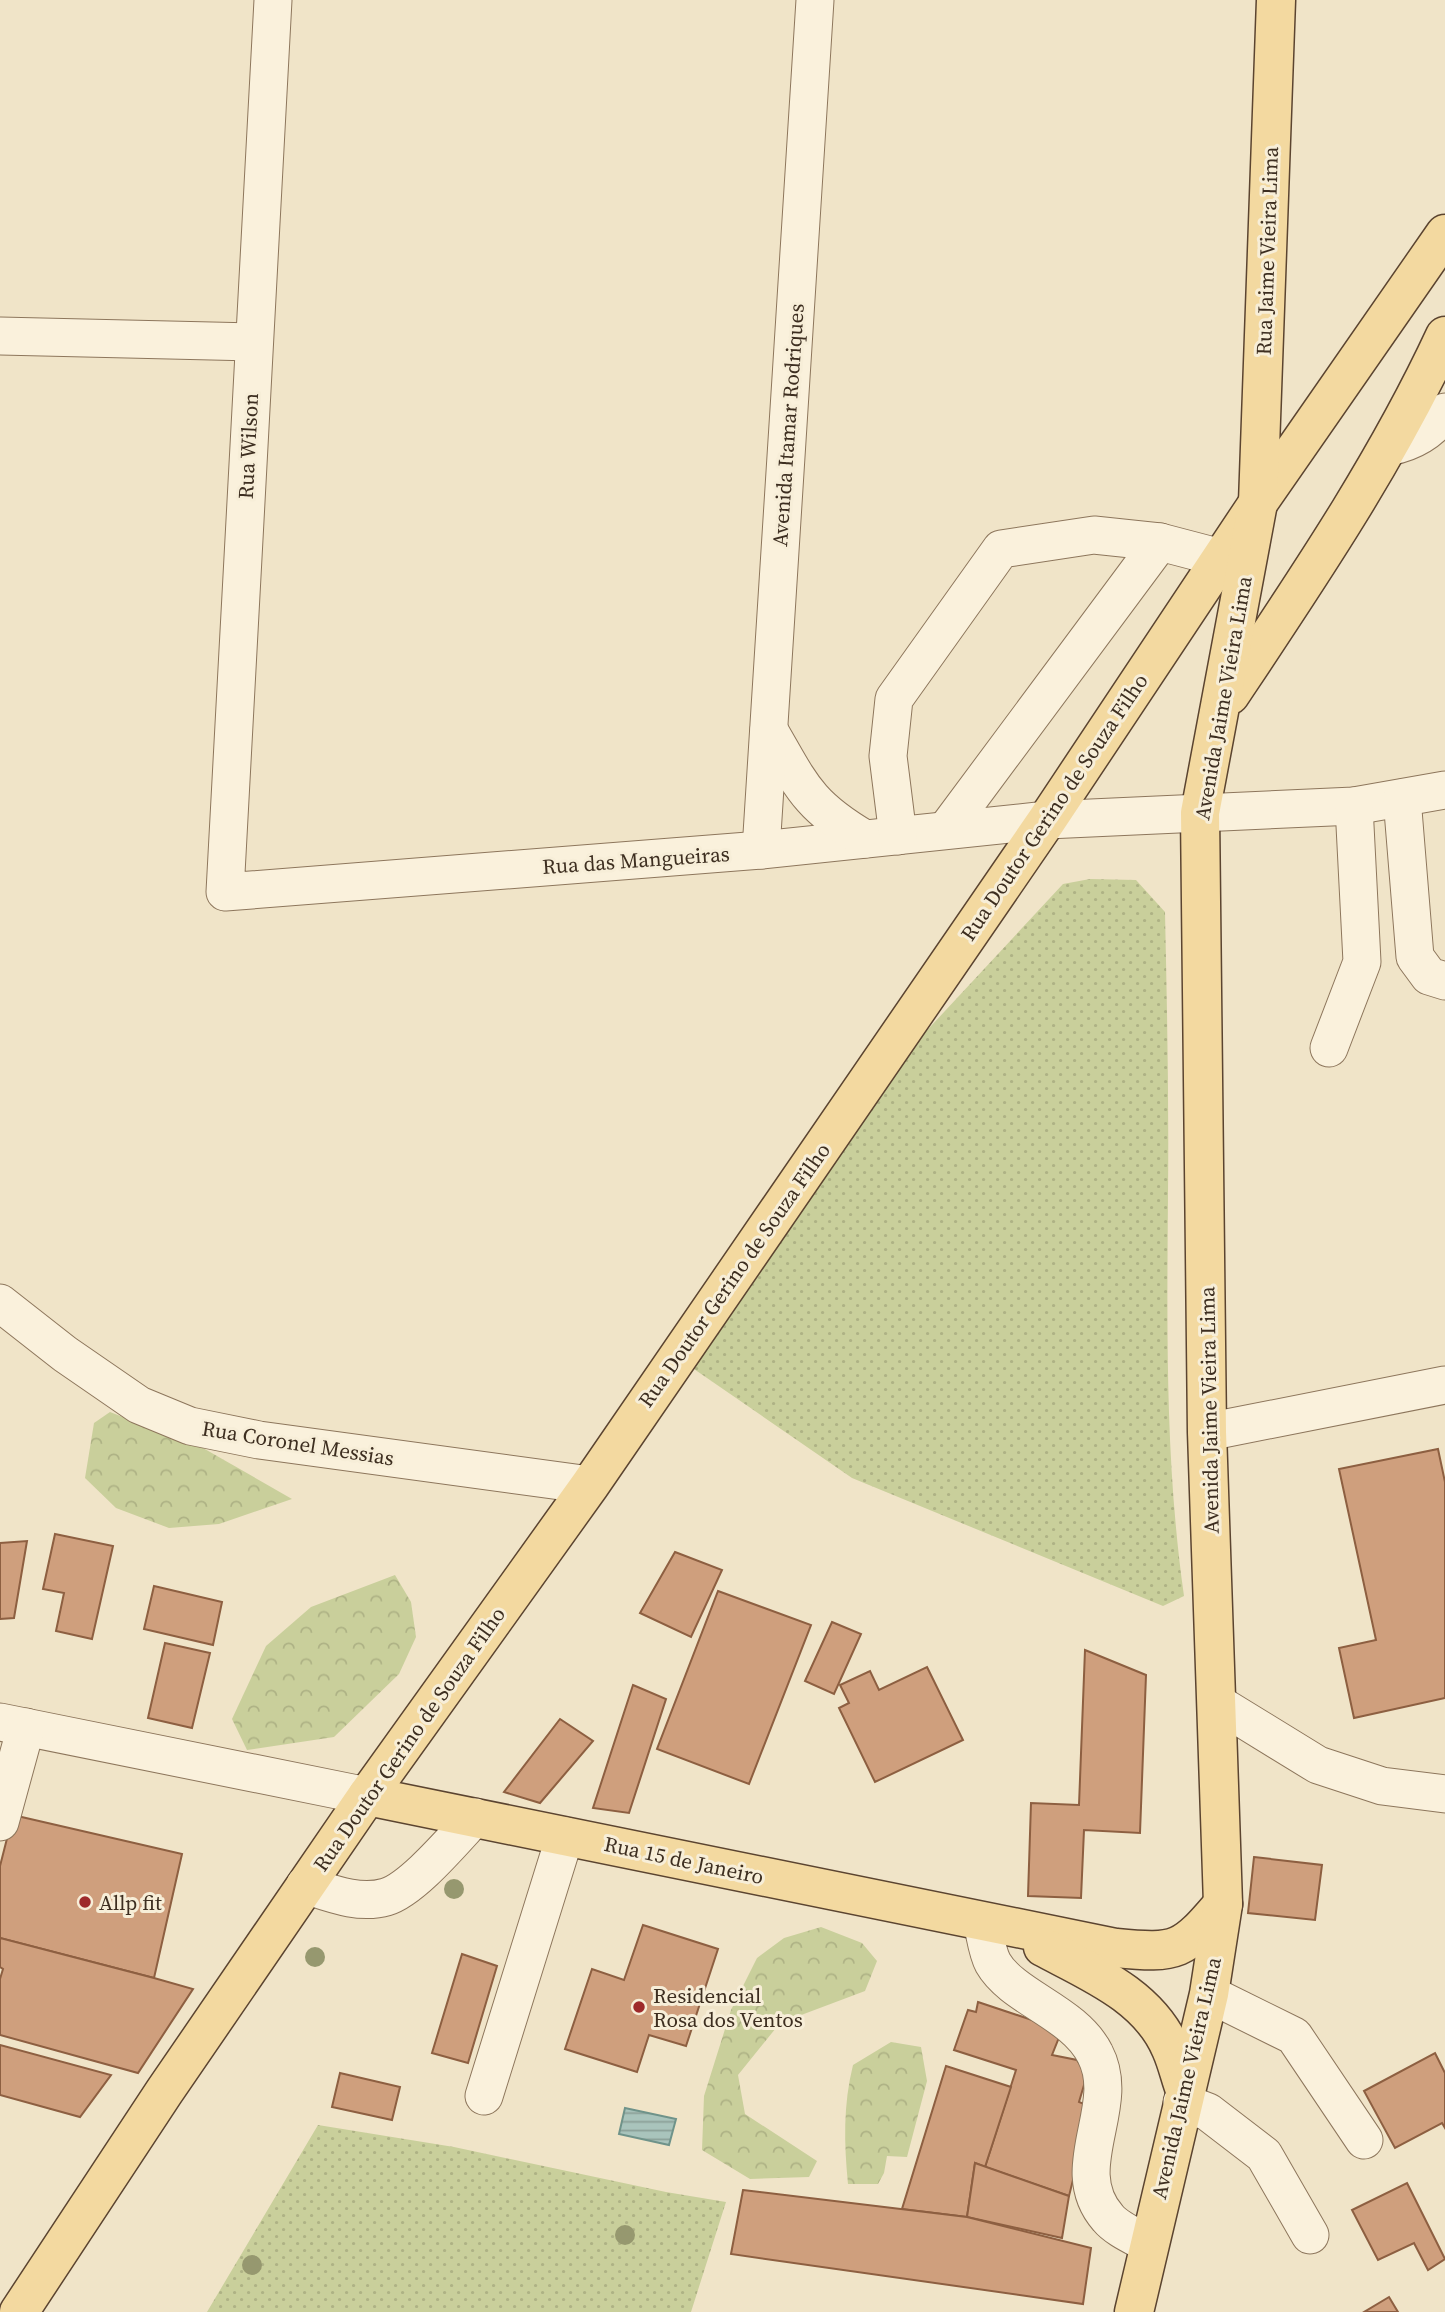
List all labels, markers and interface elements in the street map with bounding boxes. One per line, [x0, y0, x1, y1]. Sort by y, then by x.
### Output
street label: Rua Jaime Vieira Lima [1249, 146, 1285, 356]
street label: Avenida Itamar Rodriques [765, 302, 811, 548]
street label: Rua Wilson [231, 392, 265, 500]
street label: Avenida Jaime Vieira Lima [1187, 573, 1259, 822]
street label: Rua Doutor Gerino de Souza Filho [953, 668, 1155, 946]
street label: Rua das Mangueiras [541, 839, 731, 881]
street label: Rua Doutor Gerino de Souza Filho [631, 1137, 837, 1413]
street label: Avenida Jaime Vieira Lima [1192, 1286, 1226, 1534]
street label: Rua Coronel Messias [200, 1413, 396, 1473]
street label: Rua Doutor Gerino de Souza Filho [306, 1601, 512, 1877]
street label: Rua 15 de Janeiro [602, 1829, 766, 1891]
place label: Allp fit [99, 1888, 162, 1917]
marker: Allp fit [77, 1894, 93, 1910]
street label: Avenida Jaime Vieira Lima [1144, 1954, 1228, 2202]
place label: Residencial Rosa dos Ventos [653, 1981, 803, 2034]
marker: Residencial Rosa dos Ventos [631, 1999, 647, 2015]

